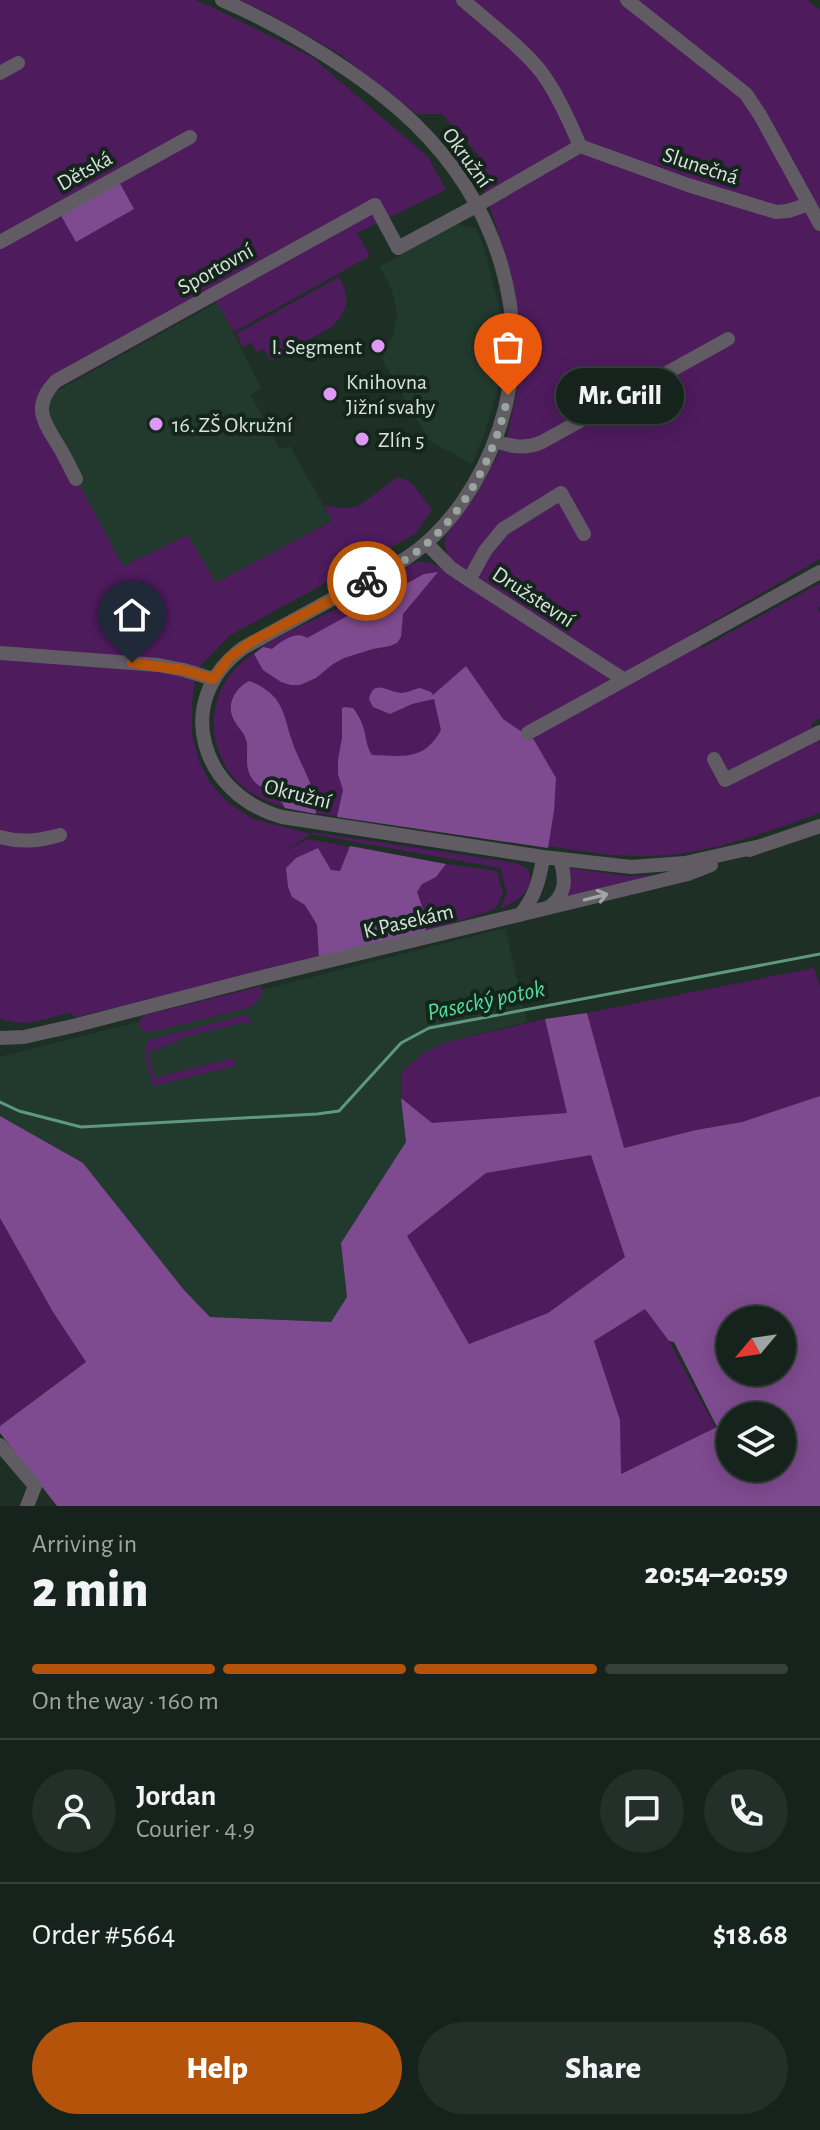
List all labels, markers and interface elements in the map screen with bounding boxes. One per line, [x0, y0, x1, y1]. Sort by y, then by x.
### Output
street label: Okružní [438, 124, 496, 192]
street label: Slunečná [660, 143, 741, 188]
street label: Dětská [53, 147, 116, 195]
street label: Sportovní [174, 239, 257, 298]
pin [474, 313, 542, 395]
icon: bag [486, 325, 530, 369]
place label: I. Segment [271, 336, 362, 358]
marker: I. Segment [369, 337, 387, 355]
callout: Mr. Grill [556, 367, 684, 423]
place label: Knihovna Jižní svahy [346, 371, 436, 418]
text: Mr. Grill [578, 383, 662, 409]
marker: Knihovna Jižní svahy [321, 385, 339, 403]
place label: 16. ZŠ Okružní [172, 413, 293, 436]
marker: 16. ZŠ Okružní [147, 415, 165, 433]
place label: Zlín 5 [378, 429, 425, 451]
marker: Zlín 5 [353, 430, 371, 448]
courier [327, 541, 407, 621]
icon: bike [345, 559, 389, 603]
street label: Družstevní [489, 562, 579, 632]
pin [98, 581, 166, 663]
icon: home [110, 593, 154, 637]
street label: Okružní [262, 775, 334, 813]
one-way arrow [583, 889, 609, 904]
street label: K Pasekám [361, 900, 456, 942]
water label: Pasecký potok [425, 977, 547, 1025]
north arrow [716, 1306, 796, 1386]
map controls [716, 1306, 796, 1482]
button: layers [716, 1402, 796, 1482]
text: Arriving in [32, 1531, 137, 1557]
text: 20:54–20:59 [645, 1559, 788, 1589]
text: 2 min [32, 1564, 148, 1616]
text: On the way · 160 m [32, 1688, 219, 1714]
button: person [32, 1769, 116, 1853]
button: chat [600, 1769, 684, 1853]
button: phone [704, 1769, 788, 1853]
text: Jordan [136, 1781, 216, 1811]
text: Courier · 4.9 [136, 1816, 255, 1842]
text: Order #5664 [32, 1920, 175, 1950]
text: $18.68 [713, 1920, 788, 1950]
button: Help [32, 2022, 402, 2114]
button: Share [418, 2022, 788, 2114]

